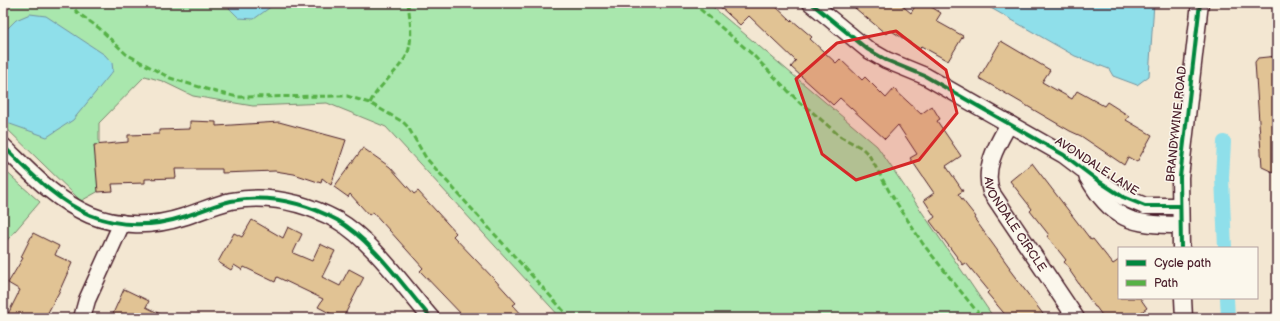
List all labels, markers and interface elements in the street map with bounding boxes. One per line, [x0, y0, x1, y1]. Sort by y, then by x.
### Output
street label: BRANDYWINE ROAD [1163, 65, 1190, 183]
street label: AVONDALE LANE [1052, 134, 1141, 199]
street label: AVONDALE CIRCLE [981, 176, 1049, 275]
legend [1118, 247, 1258, 299]
text: Cycle path [1154, 256, 1211, 271]
text: Path [1154, 276, 1179, 291]

